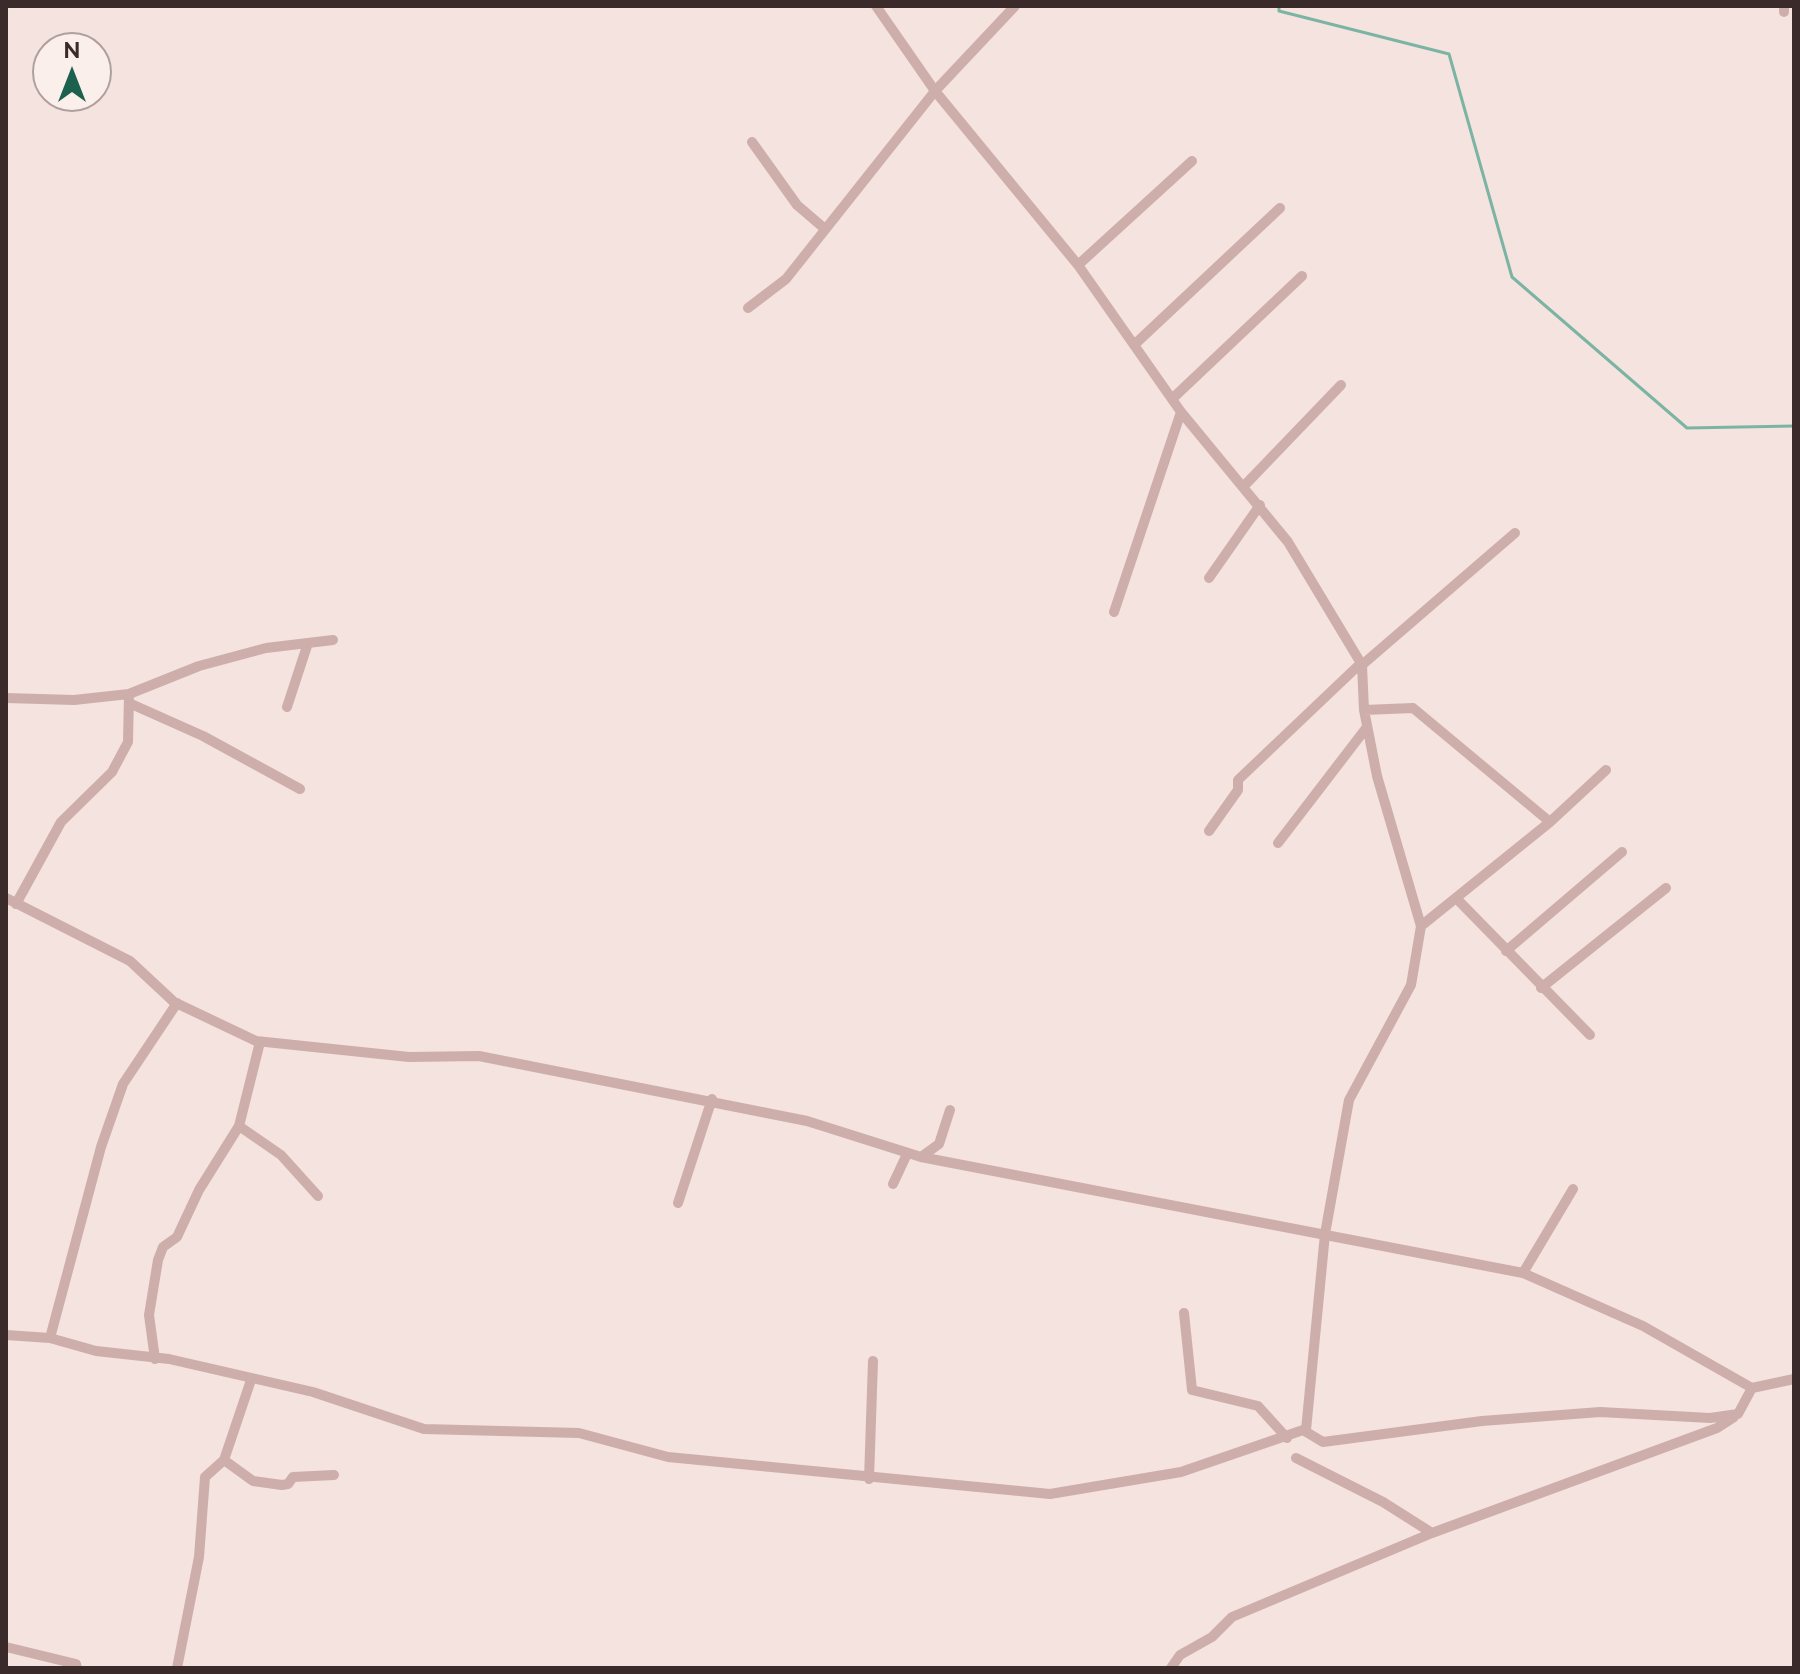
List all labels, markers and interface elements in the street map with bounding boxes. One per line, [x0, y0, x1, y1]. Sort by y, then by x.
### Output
north arrow [32, 32, 112, 112]
text: N [64, 37, 80, 63]

